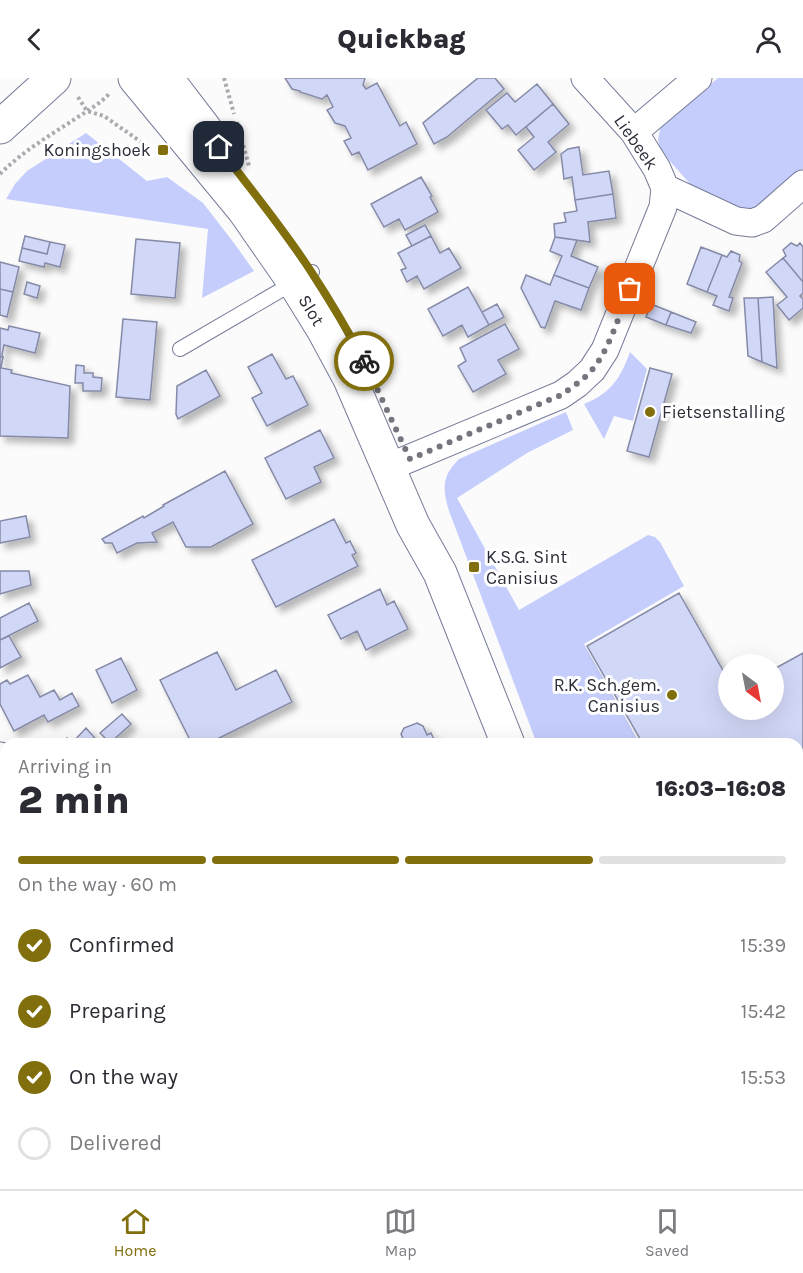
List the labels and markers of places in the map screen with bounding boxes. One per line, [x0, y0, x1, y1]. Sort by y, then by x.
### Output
pin [193, 121, 244, 172]
place label: Koningshoek [43, 139, 151, 161]
marker: Koningshoek [156, 143, 170, 157]
pin [604, 263, 655, 314]
place label: Fietsenstalling [662, 401, 785, 423]
marker: Fietsenstalling [643, 405, 657, 419]
place label: K.S.G. Sint Canisius [486, 546, 567, 589]
marker: K.S.G. Sint Canisius [467, 560, 481, 574]
place label: R.K. Sch.gem. Canisius [554, 674, 660, 717]
marker: R.K. Sch.gem. Canisius [665, 688, 679, 702]

